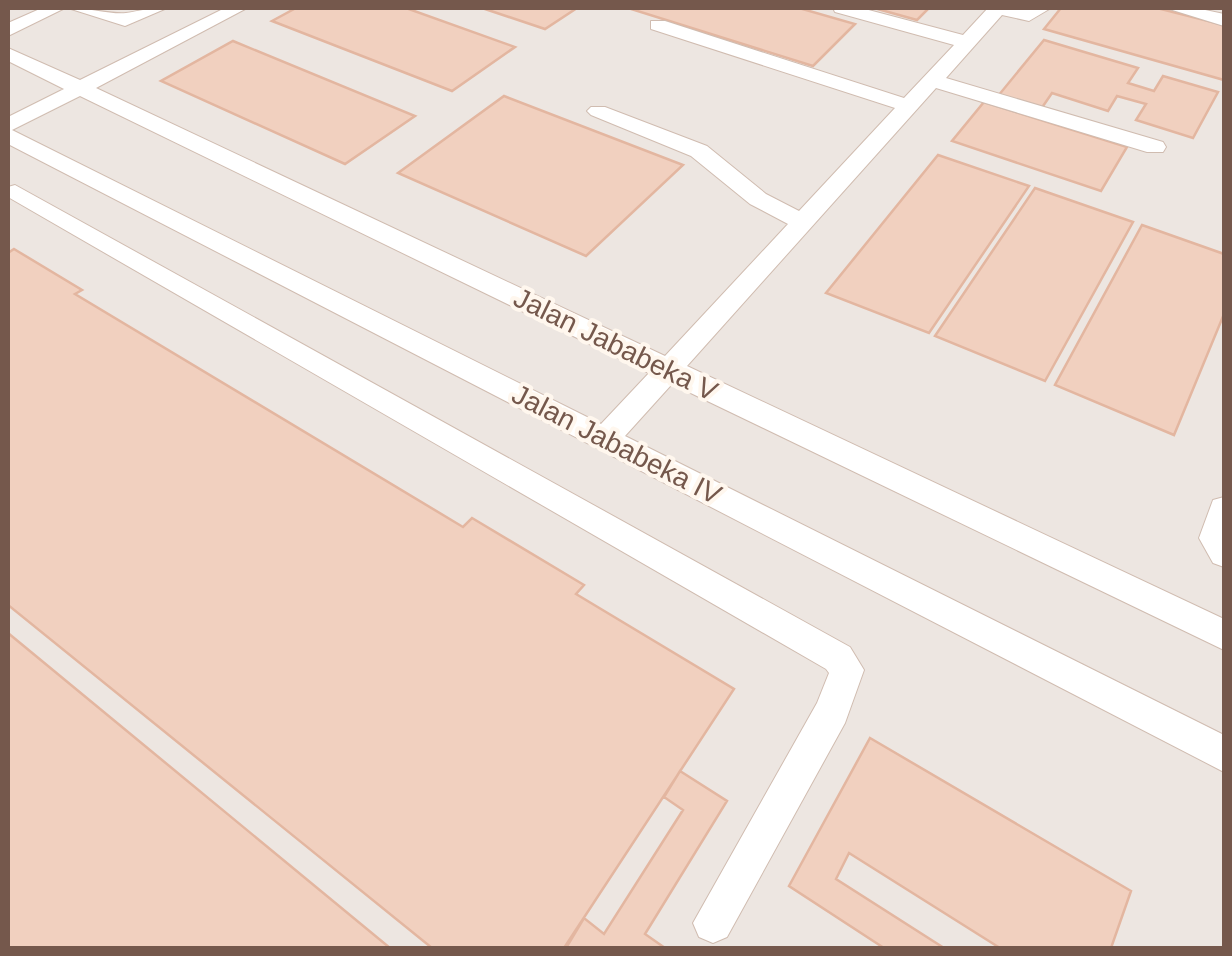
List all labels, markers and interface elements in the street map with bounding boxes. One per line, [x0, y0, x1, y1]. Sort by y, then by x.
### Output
street label: Jalan Jababeka V [509, 282, 723, 407]
street label: Jalan Jababeka IV [507, 378, 727, 511]

